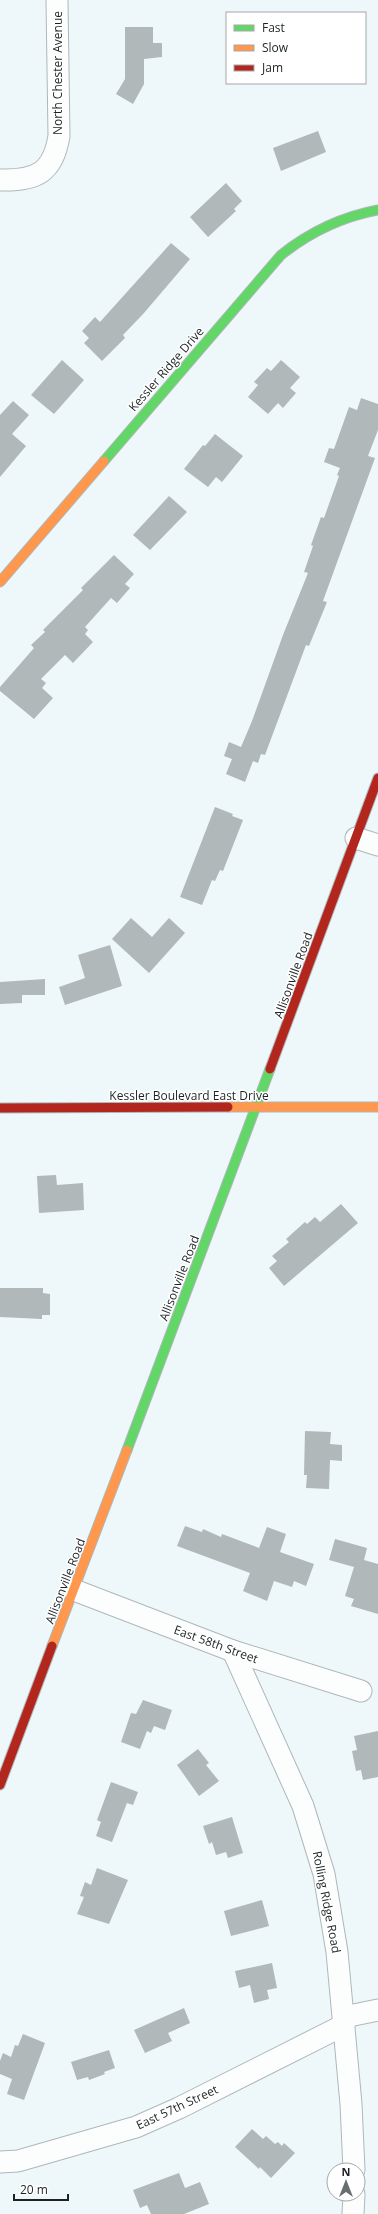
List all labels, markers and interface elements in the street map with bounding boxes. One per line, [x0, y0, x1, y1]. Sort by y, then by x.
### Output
street label: North Chester Avenue [49, 11, 66, 135]
legend [226, 12, 366, 84]
text: Fast [262, 19, 285, 36]
text: Slow [262, 39, 289, 56]
text: Jam [261, 59, 283, 76]
street label: Kessler Ridge Drive [125, 323, 208, 415]
street label: Allisonville Road [270, 930, 316, 1020]
street label: Kessler Boulevard East Drive [109, 1087, 269, 1104]
street label: Allisonville Road [155, 1233, 203, 1323]
street label: Allisonville Road [41, 1536, 89, 1626]
street label: East 58th Street [172, 1621, 260, 1667]
street label: Rolling Ridge Road [309, 1850, 345, 1954]
street label: East 57th Street [133, 2081, 221, 2133]
north arrow [326, 2162, 366, 2202]
text: N [342, 2164, 350, 2179]
scale bar [14, 2176, 68, 2202]
text: 20 m [20, 2181, 48, 2198]

